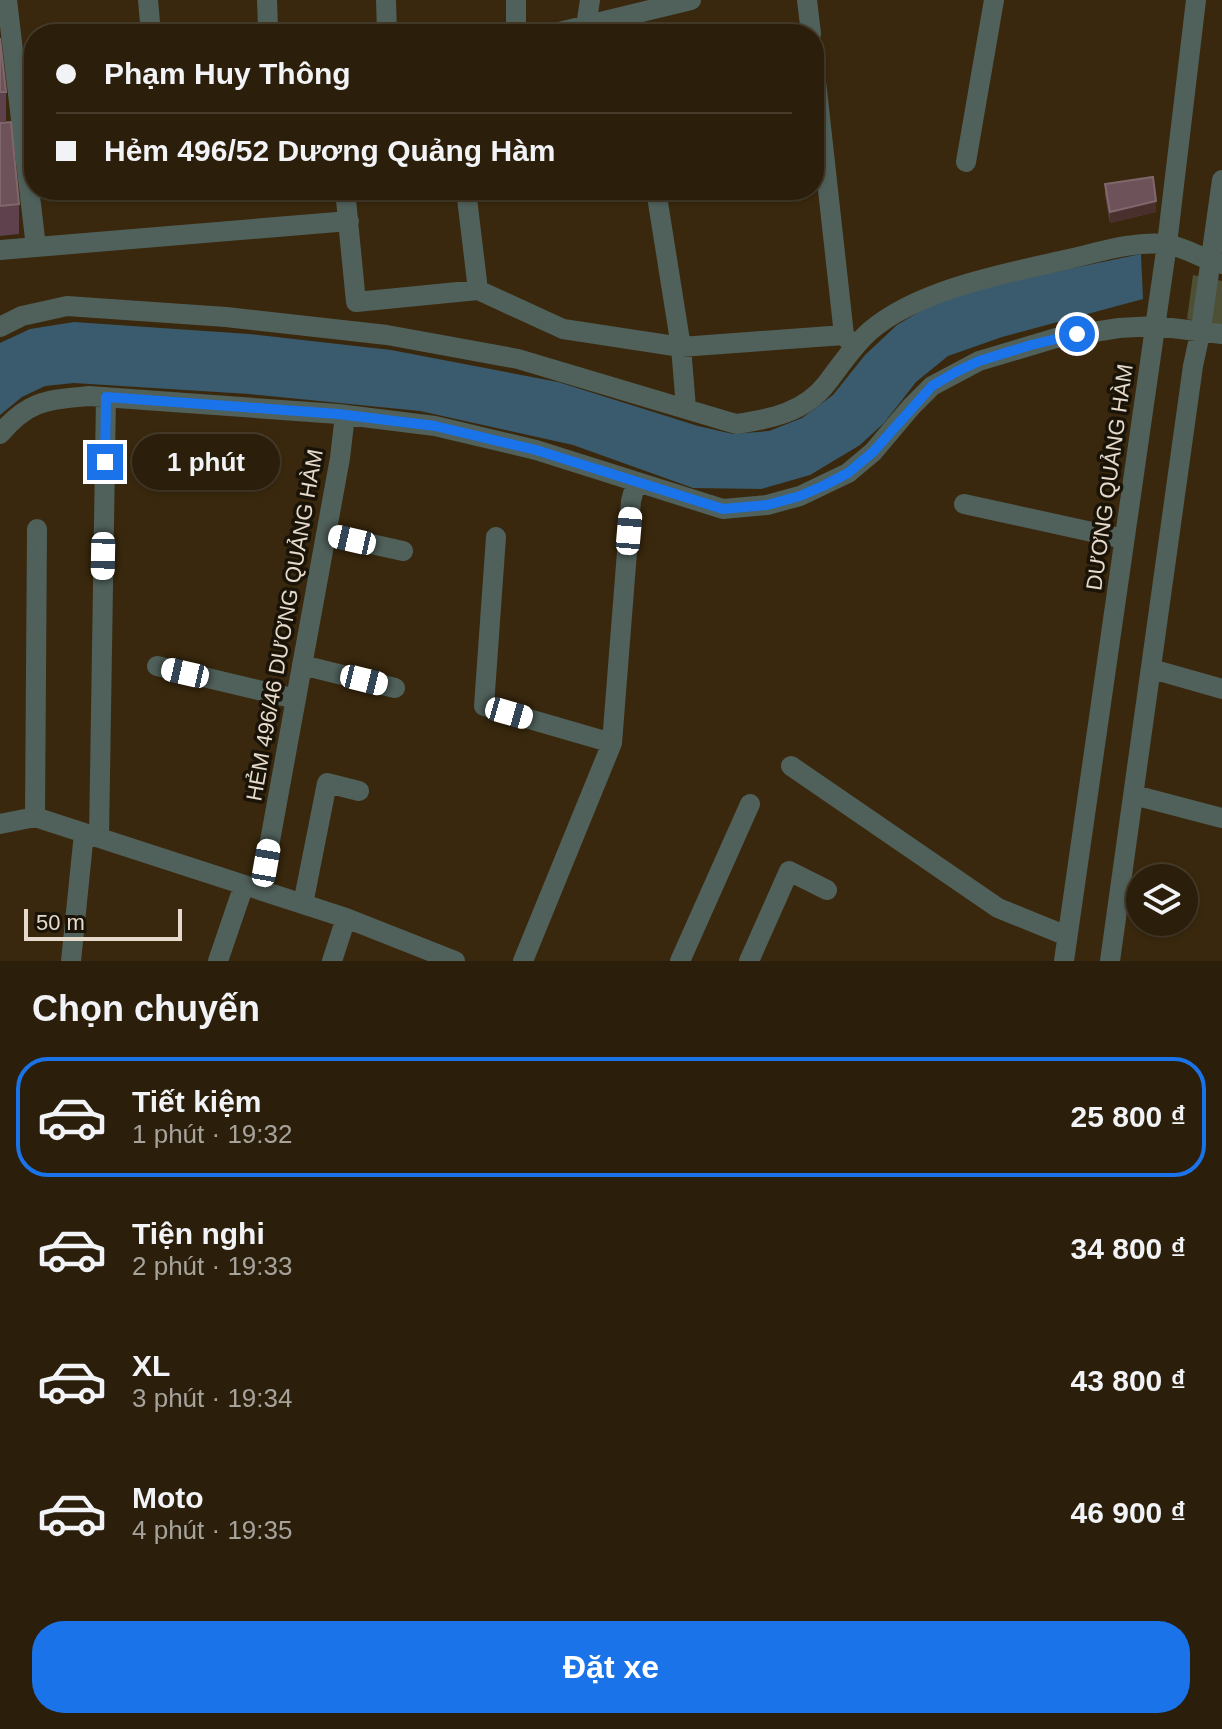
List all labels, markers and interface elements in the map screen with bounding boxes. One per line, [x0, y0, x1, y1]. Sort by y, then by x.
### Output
text: Phạm Huy Thông [104, 57, 351, 90]
text: Hẻm 496/52 Dương Quảng Hàm [104, 134, 556, 167]
route start [1059, 316, 1095, 352]
street label: DƯƠNG QUẢNG HÀM [1081, 362, 1138, 592]
callout: 1 phút [133, 434, 281, 490]
route end [87, 444, 123, 480]
text: 1 phút [167, 447, 245, 477]
street label: HẺM 496/46 DƯƠNG QUẢNG HÀM [241, 447, 328, 803]
car [615, 506, 643, 556]
car [326, 523, 378, 557]
car [91, 532, 115, 580]
car [159, 656, 211, 690]
car [338, 663, 390, 697]
car [483, 695, 535, 731]
car [250, 837, 282, 889]
map controls [1126, 864, 1198, 936]
button: layers [1126, 864, 1198, 936]
scale bar [24, 905, 182, 941]
text: 50 m [36, 910, 85, 935]
text: Chọn chuyến [32, 988, 260, 1029]
icon: car [36, 1081, 108, 1153]
text: Tiết kiệm [132, 1085, 262, 1118]
text: 25 800 ₫ [1071, 1100, 1186, 1133]
text: 1 phút · 19:32 [132, 1119, 292, 1149]
icon: car [36, 1213, 108, 1285]
text: Tiện nghi [132, 1217, 265, 1250]
text: 34 800 ₫ [1071, 1232, 1186, 1265]
text: 2 phút · 19:33 [132, 1251, 292, 1281]
icon: car [36, 1345, 108, 1417]
text: XL [132, 1349, 170, 1382]
text: 43 800 ₫ [1071, 1364, 1186, 1397]
text: 3 phút · 19:34 [132, 1383, 292, 1413]
icon: car [36, 1477, 108, 1549]
text: Moto [132, 1481, 204, 1514]
text: 46 900 ₫ [1071, 1496, 1186, 1529]
text: 4 phút · 19:35 [132, 1515, 292, 1545]
button: Đặt xe [32, 1621, 1190, 1713]

